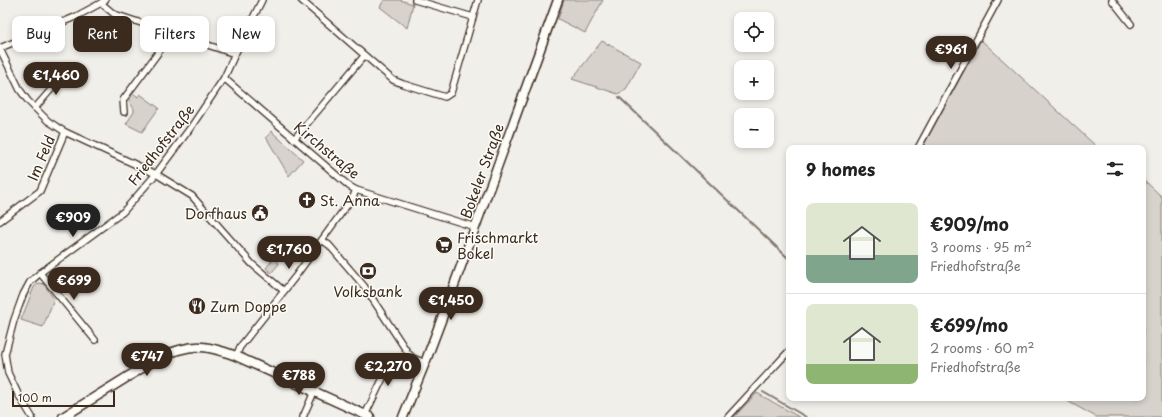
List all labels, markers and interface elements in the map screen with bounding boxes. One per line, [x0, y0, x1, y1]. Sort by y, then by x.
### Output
map controls [734, 12, 774, 148]
button: locate [734, 12, 774, 52]
chip: Buy [12, 16, 65, 52]
chip: Rent [73, 16, 132, 52]
chip: Filters [140, 16, 209, 52]
chip: New [217, 16, 275, 52]
pin: €961 [927, 36, 975, 70]
text: €961 [935, 39, 967, 58]
button: + [734, 60, 774, 100]
pin: €1,460 [23, 62, 89, 96]
text: €1,460 [32, 65, 80, 84]
street label: Friedhofstraße [123, 100, 199, 190]
button: − [734, 108, 774, 148]
street label: Kirchstraße [290, 116, 364, 184]
street label: Bokeler Straße [455, 121, 509, 221]
street label: Im Feld [22, 132, 60, 184]
text: 9 homes [806, 156, 875, 182]
icon: filters [1104, 158, 1126, 180]
church icon: St. Anna [297, 190, 317, 210]
place label: St. Anna [320, 190, 380, 211]
place label: Dorfhaus [185, 203, 247, 224]
public building icon: Dorfhaus [250, 203, 270, 223]
pin: €909 [49, 204, 97, 238]
text: €909 [55, 207, 91, 226]
text: €909/mo [930, 211, 1009, 237]
icon: home [838, 219, 886, 267]
place label: Frischmarkt Bokel [457, 227, 539, 264]
supermarket icon: Frischmarkt Bokel [434, 235, 454, 255]
pin: €1,760 [256, 236, 322, 270]
text: 3 rooms · 95 m² [930, 237, 1032, 256]
text: €1,760 [266, 239, 312, 258]
text: Friedhofstraße [930, 256, 1021, 275]
bank icon: Volksbank [358, 261, 378, 281]
pin: €699 [50, 267, 98, 301]
text: €699 [57, 270, 91, 289]
place label: Volksbank [334, 281, 403, 302]
pin: €1,450 [418, 287, 484, 321]
text: €1,450 [428, 290, 474, 309]
restaurant icon: Zum Doppe [187, 296, 207, 316]
place label: Zum Doppe [210, 296, 287, 317]
text: €699/mo [930, 312, 1008, 338]
icon: home [838, 320, 886, 368]
text: 2 rooms · 60 m² [930, 338, 1035, 357]
pin: €747 [123, 343, 171, 377]
text: €747 [130, 346, 164, 365]
pin: €2,270 [355, 353, 421, 387]
text: €2,270 [364, 356, 412, 375]
text: Friedhofstraße [930, 357, 1021, 376]
pin: €788 [275, 362, 323, 396]
text: €788 [282, 365, 316, 384]
scale bar [12, 389, 115, 408]
text: 100 m [18, 389, 52, 406]

